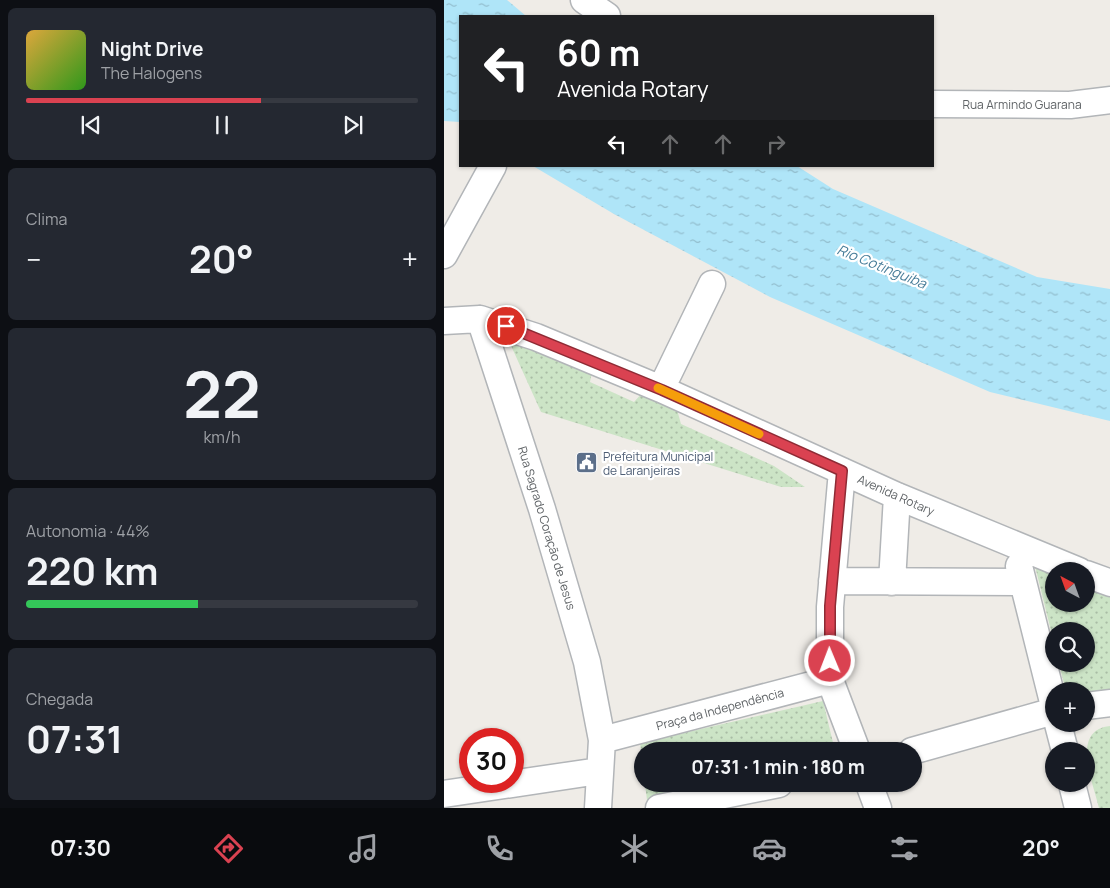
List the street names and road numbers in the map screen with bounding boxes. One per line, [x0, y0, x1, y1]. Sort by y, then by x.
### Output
street label: Rua Armindo Guarana [962, 96, 1082, 113]
street label: Rua Sagrado Coração de Jesus [514, 444, 580, 612]
street label: Avenida Rotary [855, 470, 938, 520]
street label: Praça da Independência [654, 684, 786, 734]

